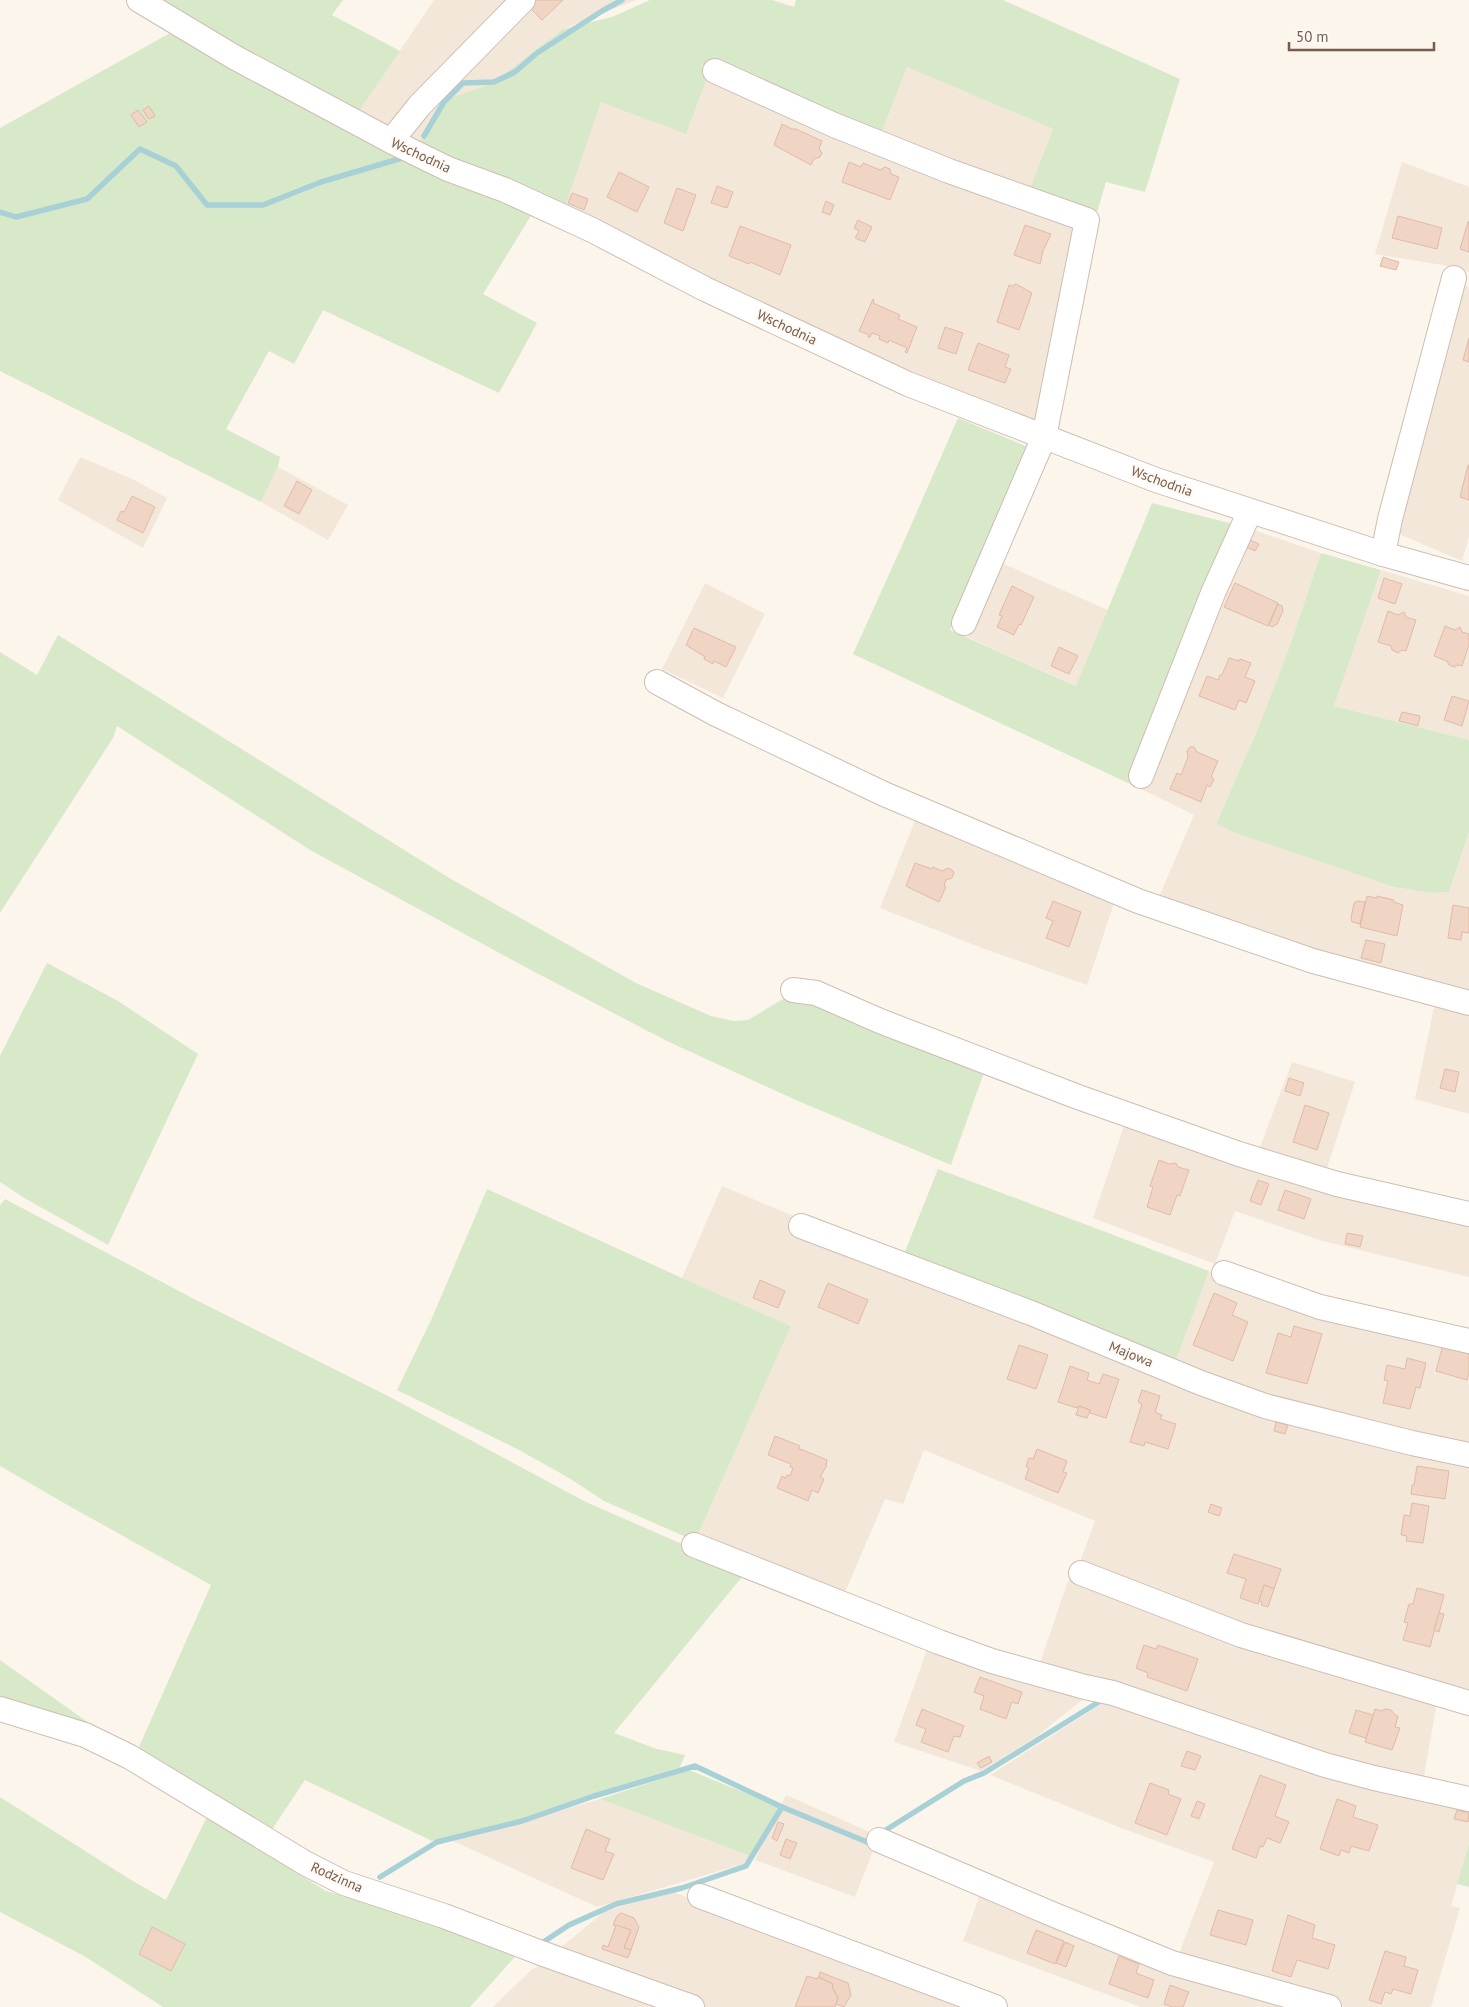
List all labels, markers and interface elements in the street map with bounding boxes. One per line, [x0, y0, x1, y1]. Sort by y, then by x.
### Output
scale bar [1289, 20, 1434, 52]
text: 50 m [1296, 27, 1329, 46]
street label: Wschodnia [388, 133, 454, 177]
street label: Wschodnia [754, 305, 820, 349]
street label: Wschodnia [1129, 462, 1195, 500]
street label: Majowa [1106, 1337, 1156, 1371]
street label: Rodzinna [308, 1858, 366, 1896]

